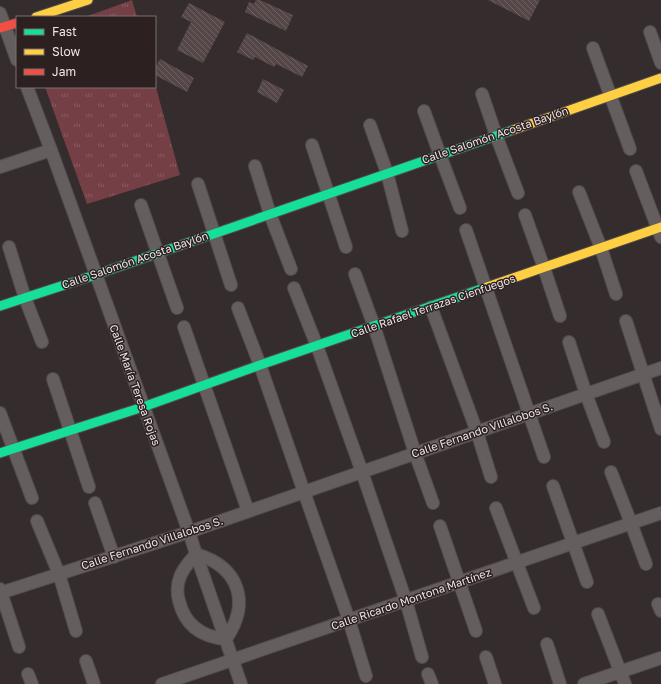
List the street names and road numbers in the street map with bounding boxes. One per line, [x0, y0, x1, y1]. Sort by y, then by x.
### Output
street label: Calle Salomón Acosta Baylón [420, 103, 570, 166]
street label: Calle Salomón Acosta Baylón [60, 228, 210, 291]
street label: Calle Rafael Terrazas Cienfuegos [349, 271, 517, 340]
street label: Calle María Teresa Rojas [107, 322, 164, 447]
street label: Calle Fernando Villalobos S. [410, 399, 554, 460]
street label: Calle Fernando Villalobos S. [79, 513, 224, 572]
street label: Calle Ricardo Montona Martínez [329, 565, 493, 632]

